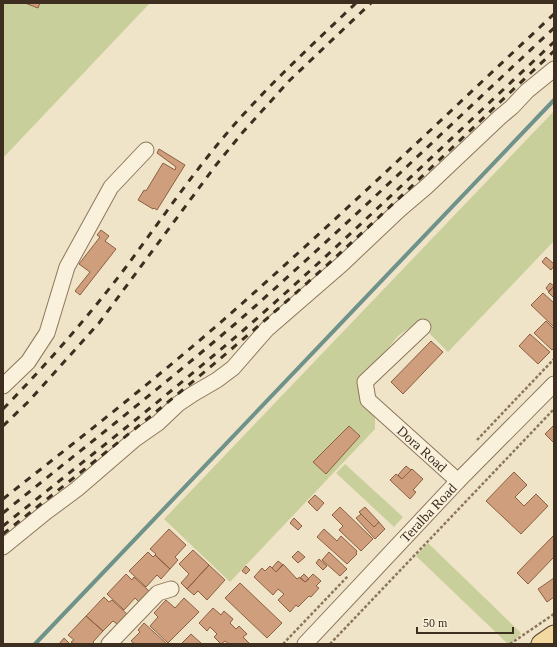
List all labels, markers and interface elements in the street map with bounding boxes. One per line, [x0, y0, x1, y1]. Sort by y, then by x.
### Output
street label: Dora Road [394, 423, 450, 475]
street label: Teralba Road [397, 481, 460, 546]
scale bar [417, 609, 513, 635]
text: 50 m [423, 616, 448, 630]

